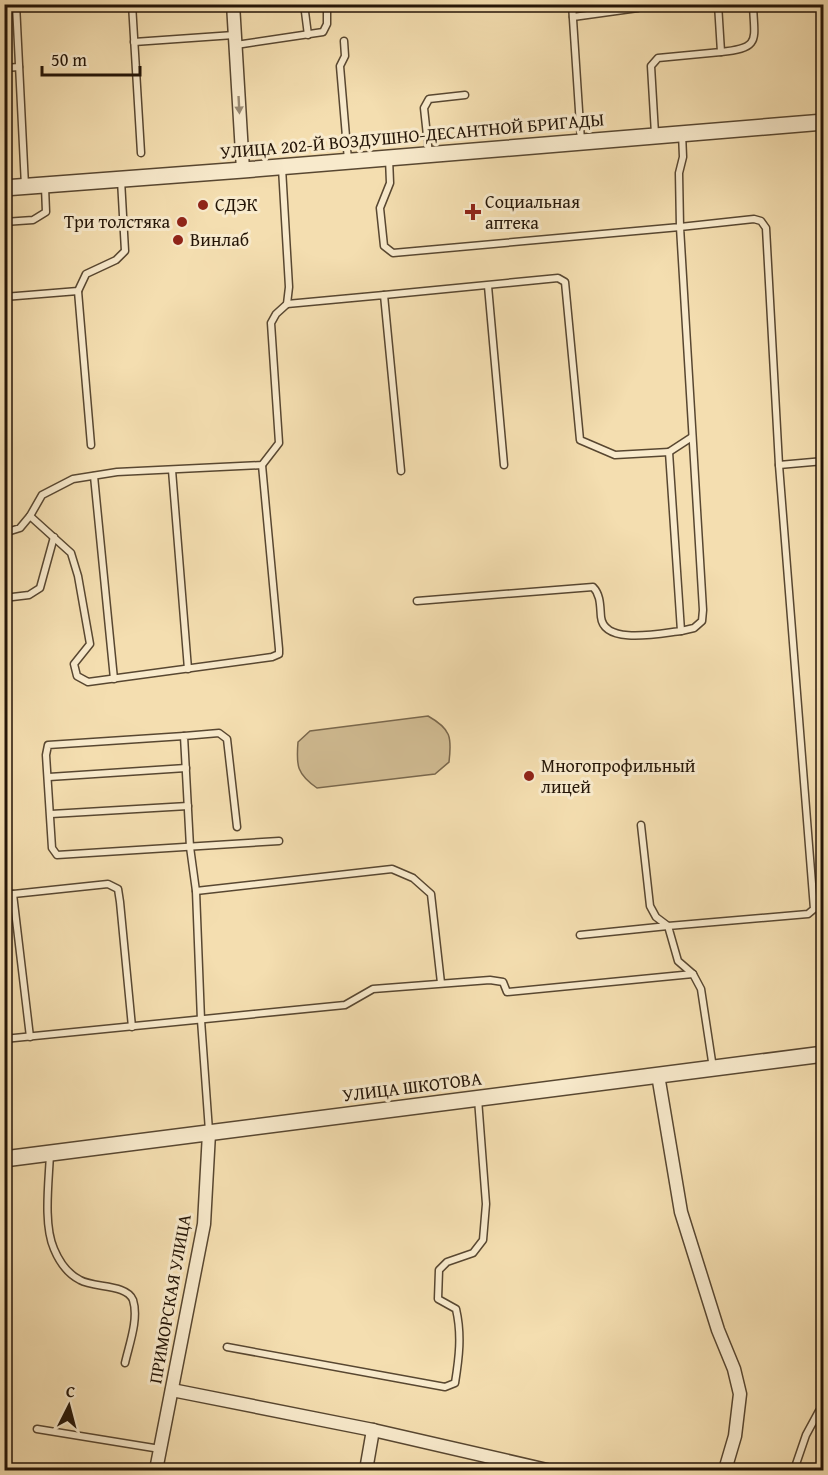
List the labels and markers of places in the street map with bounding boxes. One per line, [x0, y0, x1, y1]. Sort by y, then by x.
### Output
place label: Социальная аптека [485, 188, 580, 236]
place label: СДЭК [215, 191, 258, 218]
marker: СДЭК [196, 198, 210, 212]
marker: Социальная аптека [466, 205, 480, 219]
place label: Три толстяка [64, 208, 170, 235]
marker: Три толстяка [175, 215, 189, 229]
place label: Винлаб [190, 226, 249, 253]
marker: Винлаб [171, 233, 185, 247]
place label: Многопрофильный лицей [541, 752, 696, 800]
marker: Многопрофильный лицей [522, 769, 536, 783]

